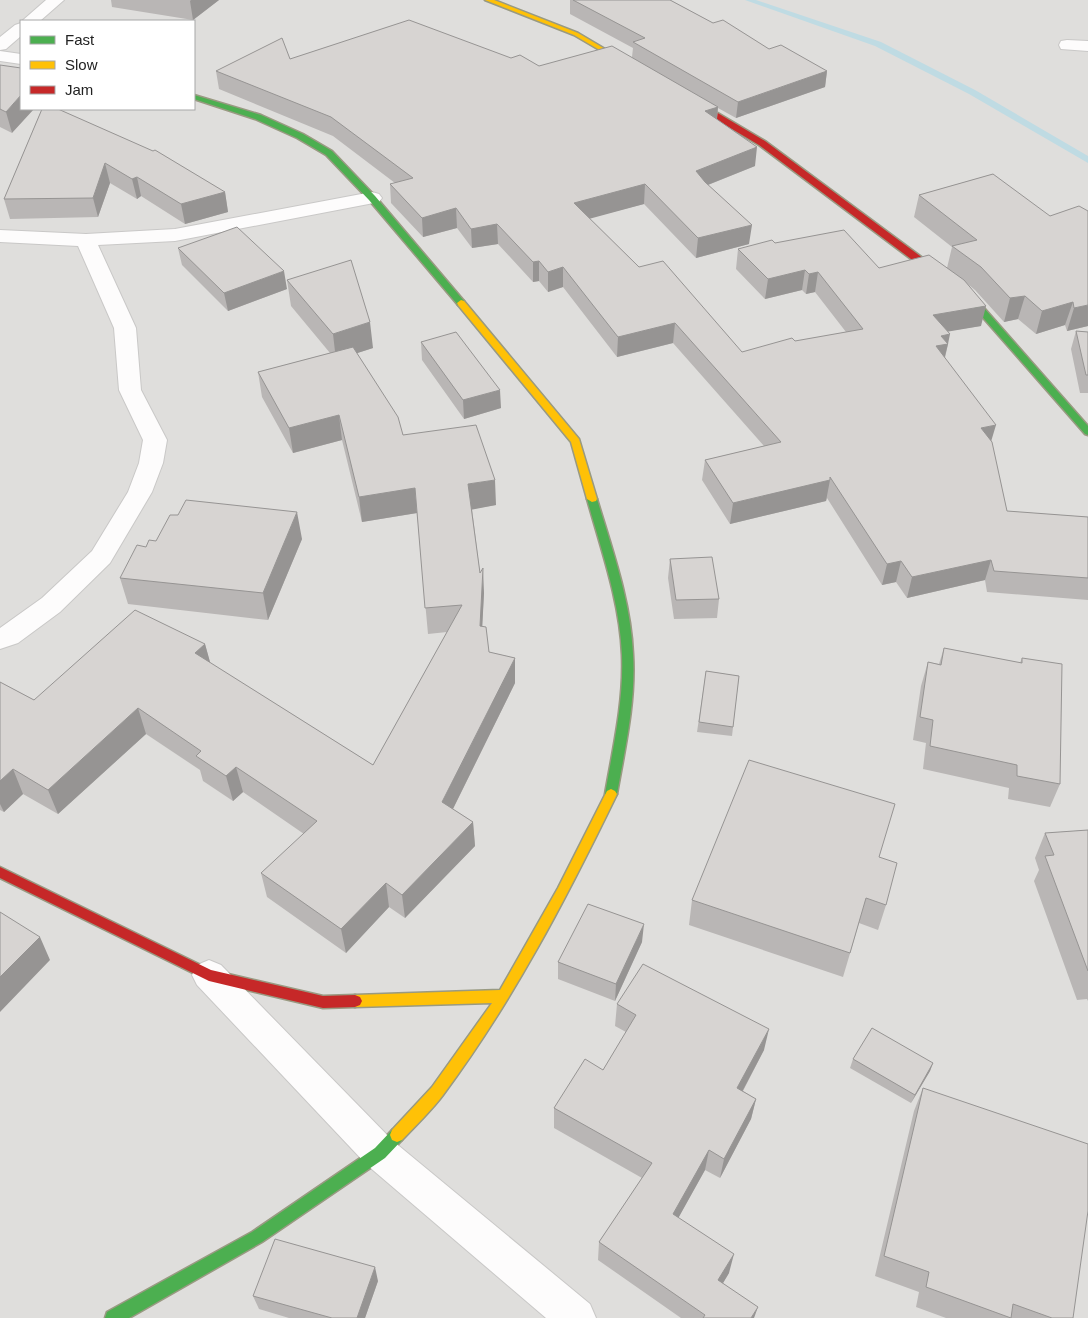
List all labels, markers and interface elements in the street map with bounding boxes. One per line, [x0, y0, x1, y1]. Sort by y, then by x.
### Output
legend [20, 20, 195, 110]
text: Fast [65, 31, 95, 48]
text: Slow [65, 56, 98, 73]
text: Jam [65, 81, 93, 98]

